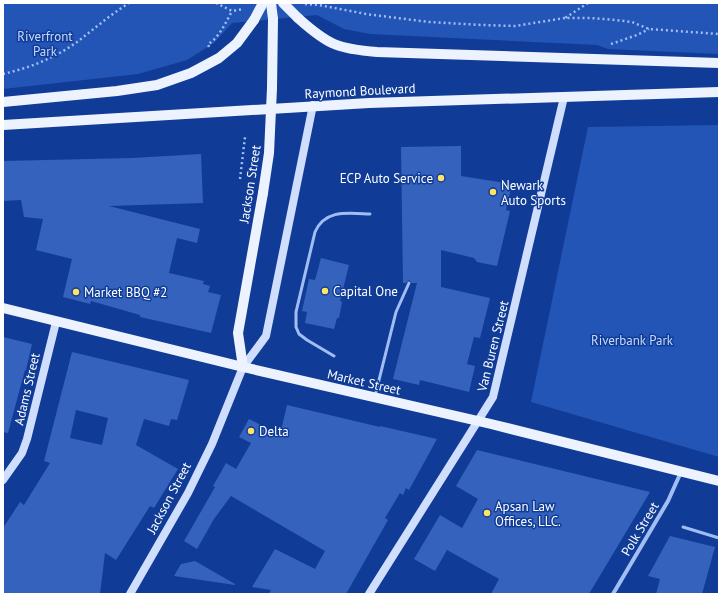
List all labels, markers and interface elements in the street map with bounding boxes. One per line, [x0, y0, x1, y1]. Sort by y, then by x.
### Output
park label: Riverfront Park [17, 28, 73, 60]
street label: Raymond Boulevard [304, 80, 416, 102]
street label: Jackson Street [235, 143, 265, 225]
place label: ECP Auto Service [340, 170, 433, 187]
marker: ECP Auto Service [436, 173, 446, 183]
place label: Newark Auto Sports [501, 177, 566, 209]
marker: Newark Auto Sports [488, 187, 498, 197]
place label: Capital One [333, 283, 398, 300]
place label: Market BBQ #2 [84, 284, 167, 301]
marker: Capital One [320, 286, 330, 296]
marker: Market BBQ #2 [71, 287, 81, 297]
street label: Van Buren Street [473, 298, 513, 394]
park label: Riverbank Park [591, 332, 674, 349]
street label: Adams Street [10, 351, 44, 427]
street label: Market Street [326, 365, 403, 399]
place label: Delta [259, 423, 289, 440]
marker: Delta [246, 426, 256, 436]
street label: Jackson Street [143, 459, 195, 538]
place label: Apsan Law Offices, LLC. [495, 498, 561, 530]
street label: Polk Street [617, 498, 663, 559]
marker: Apsan Law Offices, LLC. [482, 508, 492, 518]

